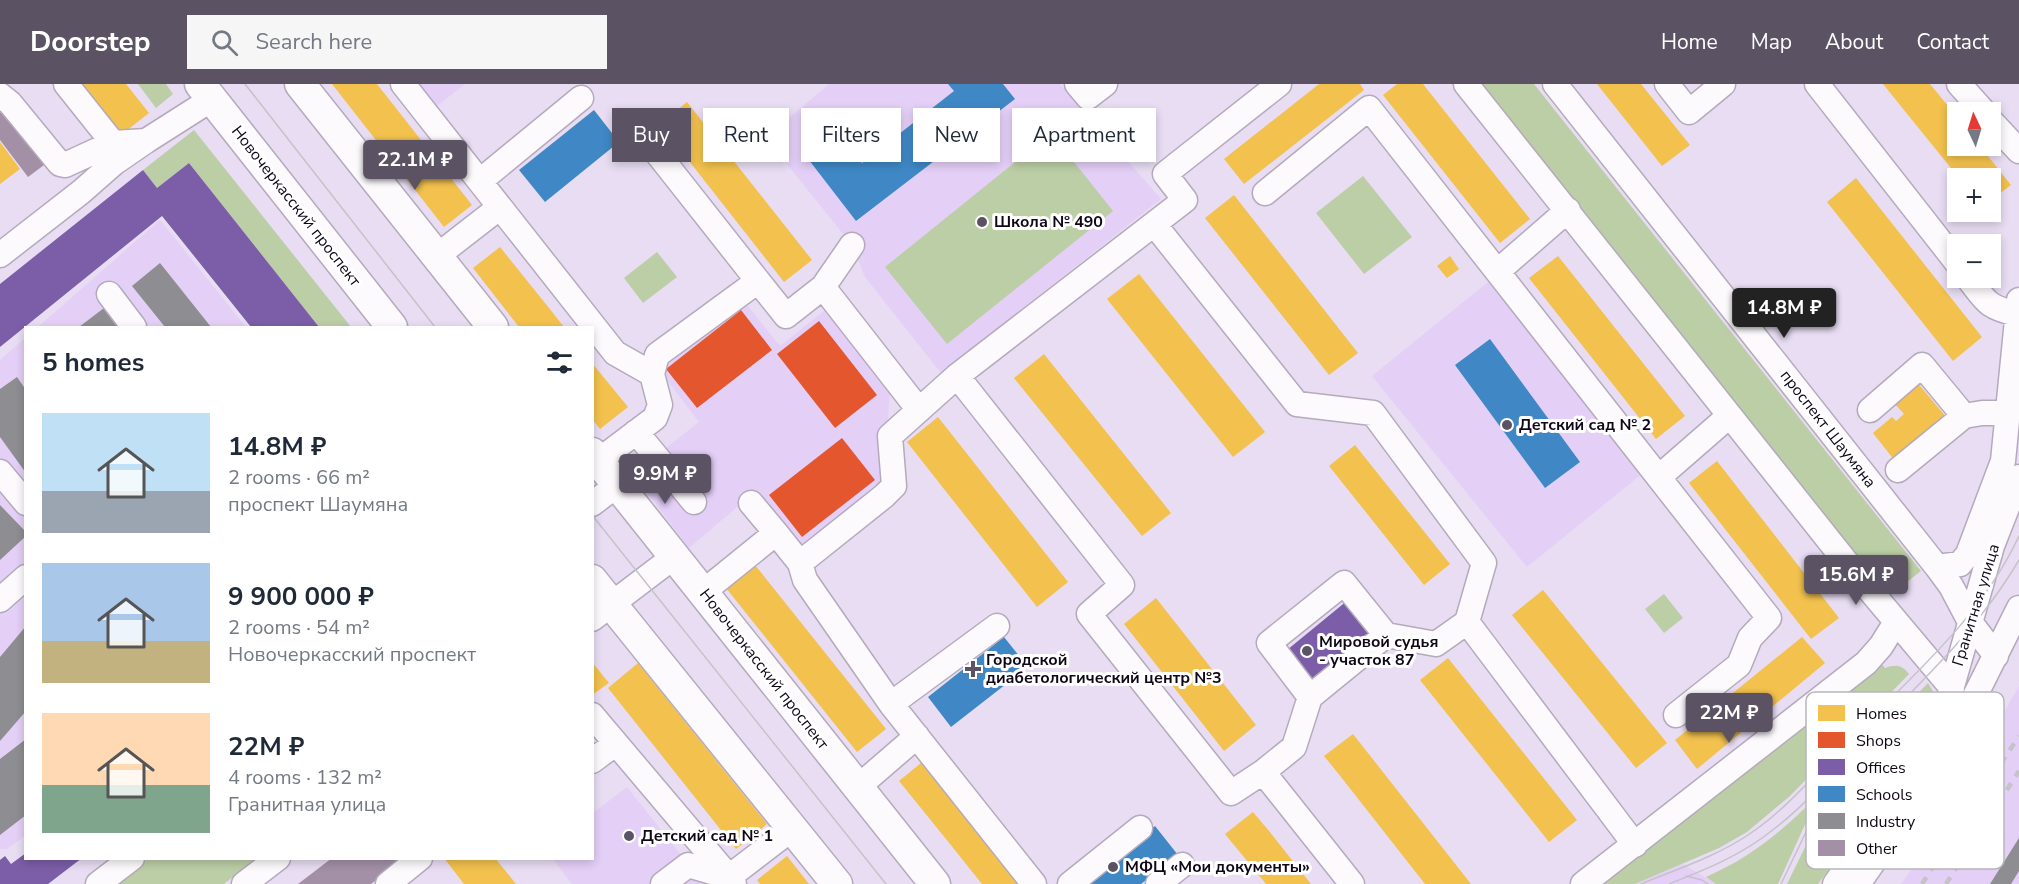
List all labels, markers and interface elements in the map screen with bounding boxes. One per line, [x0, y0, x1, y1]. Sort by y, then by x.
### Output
search box [187, 15, 607, 69]
text: Doorstep [30, 23, 151, 61]
icon: search [208, 26, 241, 59]
text: Search here [256, 27, 372, 57]
text: Home [1661, 28, 1718, 56]
text: Map [1751, 28, 1792, 56]
text: About [1825, 28, 1883, 56]
text: Contact [1916, 28, 1989, 56]
north arrow [1947, 102, 2001, 156]
map controls [1947, 102, 2001, 288]
chip: Buy [612, 108, 691, 162]
chip: Rent [703, 108, 789, 162]
chip: Filters [801, 108, 901, 162]
chip: New [913, 108, 1000, 162]
chip: Apartment [1012, 108, 1156, 162]
street label: Новочеркасский проспект [226, 121, 366, 292]
pin: 22.1M ₽ [360, 140, 470, 191]
text: 22.1M ₽ [377, 146, 453, 173]
button: + [1947, 168, 2001, 222]
place label: Школа № 490 [994, 211, 1103, 233]
marker: Школа № 490 [975, 215, 989, 229]
button: − [1947, 234, 2001, 288]
pin: 14.8M ₽ [1729, 288, 1839, 339]
text: 14.8M ₽ [1746, 294, 1822, 321]
text: 5 homes [42, 345, 144, 380]
icon: filters [543, 346, 576, 379]
street label: проспект Шаумяна [1775, 365, 1881, 493]
place label: Детский сад № 2 [1519, 414, 1651, 436]
marker: Детский сад № 2 [1500, 418, 1514, 432]
text: 14.8M ₽ [228, 429, 326, 464]
icon: home [90, 437, 162, 509]
pin: 9.9M ₽ [616, 454, 714, 505]
text: 9.9M ₽ [633, 460, 697, 487]
text: 2 rooms · 66 m² [228, 464, 370, 491]
text: проспект Шаумяна [228, 491, 408, 518]
street label: Гранитная улица [1947, 541, 2005, 669]
pin: 15.6M ₽ [1801, 555, 1911, 606]
text: 15.6M ₽ [1818, 561, 1894, 588]
text: 9 900 000 ₽ [228, 579, 374, 614]
street label: Новочеркасский проспект [694, 584, 834, 755]
icon: home [90, 587, 162, 659]
text: 2 rooms · 54 m² [228, 614, 370, 641]
place label: Мировой судья - участок 87 [1319, 631, 1438, 671]
text: Новочеркасский проспект [228, 641, 476, 668]
marker: Мировой судья - участок 87 [1300, 644, 1314, 658]
place label: Городской диабетологический центр №3 [986, 649, 1222, 689]
marker: Городской диабетологический центр №3 [964, 660, 982, 678]
legend [1806, 692, 2004, 869]
pin: 22M ₽ [1687, 693, 1771, 744]
text: 22M ₽ [1700, 699, 1758, 726]
text: Homes [1856, 703, 1907, 725]
text: 22M ₽ [228, 729, 304, 764]
text: Shops [1856, 730, 1901, 752]
icon: home [90, 737, 162, 809]
text: Offices [1856, 757, 1906, 779]
text: 4 rooms · 132 m² [228, 764, 382, 791]
text: Schools [1856, 784, 1912, 806]
text: Гранитная улица [228, 791, 386, 818]
text: Industry [1856, 811, 1916, 833]
place label: Детский сад № 1 [641, 825, 773, 847]
marker: Детский сад № 1 [622, 829, 636, 843]
text: Other [1856, 838, 1897, 860]
place label: МФЦ «Мои документы» [1125, 856, 1310, 878]
marker: МФЦ «Мои документы» [1106, 860, 1120, 874]

